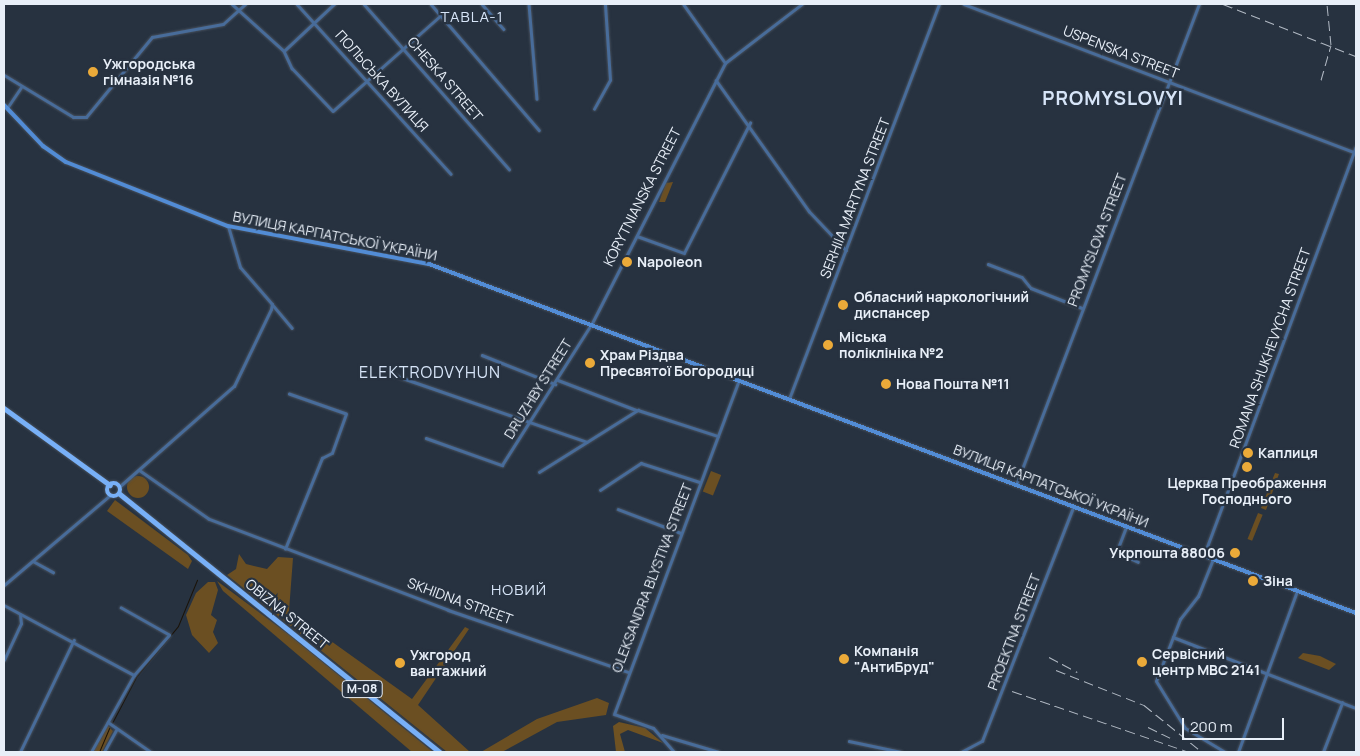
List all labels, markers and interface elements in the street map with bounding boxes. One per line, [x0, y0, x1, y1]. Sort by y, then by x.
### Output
district label: TABLA-1 [440, 8, 504, 26]
street label: USPENSKA STREET [1061, 22, 1181, 82]
street label: ПОЛЬСЬКА ВУЛИЦЯ [332, 27, 432, 135]
street label: CHESKA STREET [404, 34, 486, 124]
place label: Ужгородська гімназія №16 [103, 56, 195, 88]
marker: Ужгородська гімназія №16 [87, 66, 99, 78]
district label: PROMYSLOVYI [1041, 88, 1185, 110]
street label: SERHIIA MARTYNA STREET [817, 115, 893, 281]
street label: KORYTNIANSKA STREET [600, 125, 684, 269]
street label: PROMYSLOVA STREET [1064, 171, 1130, 309]
street label: ВУЛИЦЯ КАРПАТСЬКОЇ УКРАЇНИ [231, 208, 439, 264]
street label: ROMANA SHUKHEVYCHA STREET [1226, 246, 1314, 450]
place label: Napoleon [637, 254, 702, 270]
marker: Napoleon [621, 256, 633, 268]
place label: Обласний наркологічний диспансер [854, 289, 1029, 322]
marker: Обласний наркологічний диспансер [836, 298, 850, 312]
place label: Міська поліклініка №2 [839, 329, 944, 362]
street label: DRUZHBY STREET [500, 336, 576, 442]
marker: Міська поліклініка №2 [821, 338, 835, 352]
place label: Храм Різдва Пресвятої Богородиці [600, 347, 754, 380]
marker: Храм Різдва Пресвятої Богородиці [584, 357, 596, 369]
district label: ELEKTRODVYHUN [357, 362, 503, 382]
place label: Нова Пошта №11 [896, 376, 1010, 392]
marker: Нова Пошта №11 [880, 378, 892, 390]
street label: ВУЛИЦЯ КАРПАТСЬКОЇ УКРАЇНИ [951, 441, 1151, 531]
place label: Каплиця [1258, 445, 1318, 461]
marker: Каплиця [1242, 447, 1254, 459]
marker: Церква Преображення Господнього [1241, 461, 1253, 473]
place label: Церква Преображення Господнього [1167, 475, 1327, 508]
street label: OLEKSANDRA BLYSTIVA STREET [608, 481, 696, 675]
place label: Укрпошта 88006 [1109, 545, 1225, 561]
marker: Укрпошта 88006 [1229, 547, 1241, 559]
street label: PROEKTNA STREET [984, 571, 1044, 693]
place label: Зіна [1263, 573, 1293, 589]
street label: SKHIDNA STREET [405, 574, 515, 628]
street label: OBIZNA STREET [242, 575, 332, 653]
marker: Зіна [1247, 575, 1259, 587]
district label: НОВИЙ [490, 581, 548, 599]
place label: Компанія "АнтиБруд" [854, 643, 935, 676]
place label: Сервісний центр МВС 2141 [1152, 646, 1260, 679]
place label: Ужгород вантажний [410, 647, 486, 680]
marker: Компанія "АнтиБруд" [838, 653, 850, 665]
marker: Сервісний центр МВС 2141 [1136, 656, 1148, 668]
marker: Ужгород вантажний [394, 657, 406, 669]
road number: М-08 [341, 680, 383, 699]
scale bar [1185, 708, 1288, 740]
text: 200 m [1190, 716, 1233, 737]

